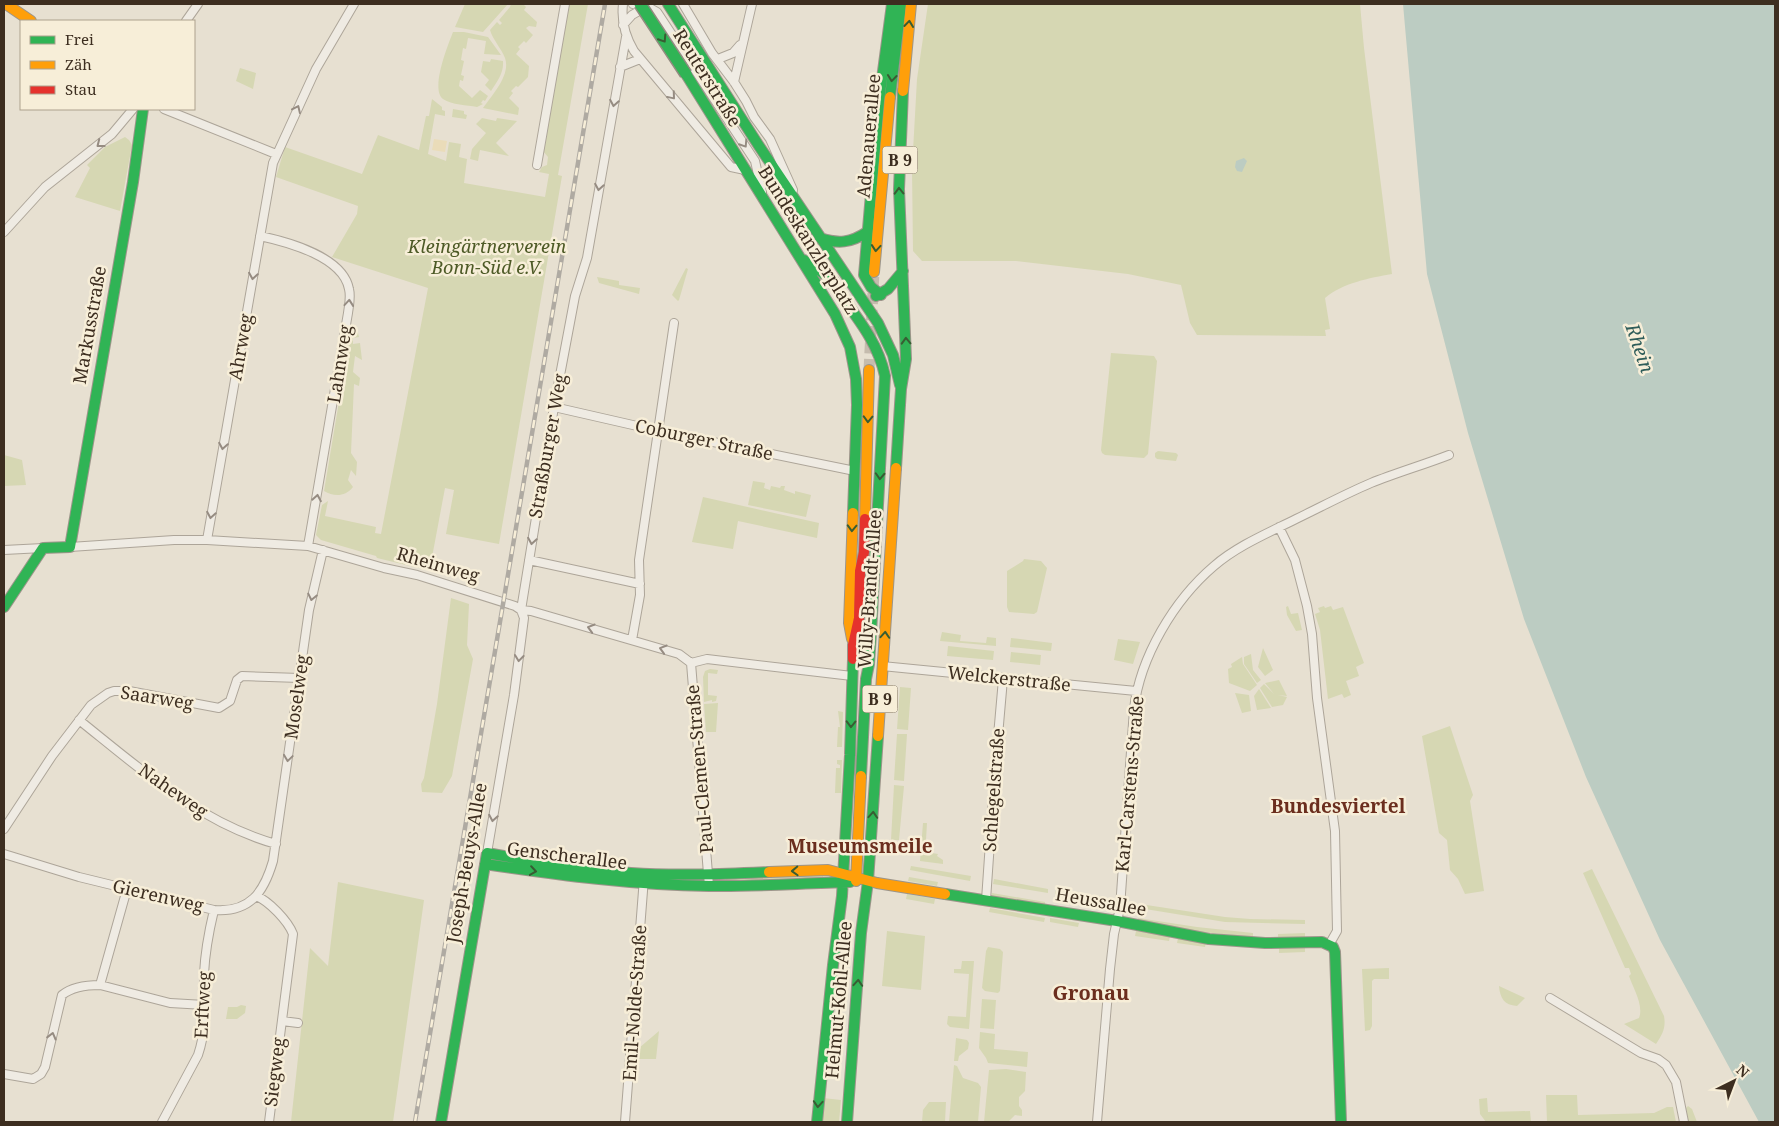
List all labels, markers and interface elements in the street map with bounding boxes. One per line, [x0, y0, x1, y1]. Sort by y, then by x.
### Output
legend [20, 20, 195, 110]
one-way arrow [903, 20, 914, 28]
street label: Reuterstraße [668, 24, 748, 131]
text: Frei [65, 29, 94, 49]
one-way arrow [657, 33, 666, 43]
text: Zäh [65, 54, 92, 74]
street label: Adenauerallee [851, 73, 885, 199]
one-way arrow [887, 75, 898, 83]
text: Stau [65, 79, 97, 99]
one-way arrow [666, 91, 675, 100]
one-way arrow [609, 98, 619, 107]
one-way arrow [291, 105, 301, 114]
one-way arrow [97, 138, 106, 146]
one-way arrow [738, 139, 747, 148]
road number: B 9 [882, 146, 918, 174]
street label: Bundeskanzlerplatz [753, 161, 864, 318]
one-way arrow [594, 183, 604, 191]
one-way arrow [894, 187, 904, 194]
park label: Kleingärtnerverein Bonn-Süd e.V. [407, 234, 566, 279]
one-way arrow [871, 244, 882, 252]
street label: Markusstraße [67, 264, 111, 386]
one-way arrow [249, 272, 259, 281]
one-way arrow [343, 299, 354, 307]
street label: Ahrweg [222, 311, 258, 382]
water label: Rhein [1619, 319, 1661, 377]
street label: Lahnweg [321, 323, 357, 405]
one-way arrow [900, 336, 911, 344]
street label: Straßburger Weg [522, 371, 572, 520]
street label: Coburger Straße [633, 413, 775, 465]
one-way arrow [863, 416, 873, 423]
one-way arrow [219, 442, 229, 450]
one-way arrow [874, 472, 885, 480]
one-way arrow [311, 493, 321, 502]
street label: Willy-Brandt-Allee [851, 509, 887, 669]
one-way arrow [207, 510, 217, 519]
one-way arrow [847, 525, 858, 533]
one-way arrow [527, 538, 538, 546]
street label: Rheinweg [394, 541, 483, 587]
one-way arrow [307, 593, 318, 602]
one-way arrow [586, 623, 595, 634]
one-way arrow [879, 631, 890, 639]
one-way arrow [659, 645, 667, 655]
street label: Moselweg [278, 653, 314, 741]
one-way arrow [514, 654, 525, 662]
street label: Welckerstraße [946, 660, 1072, 696]
street label: Saarweg [119, 679, 196, 715]
street label: Paul-Clemen-Straße [680, 684, 718, 854]
road number: B 9 [862, 686, 898, 712]
street label: Karl-Carstens-Straße [1109, 695, 1149, 873]
one-way arrow [846, 720, 856, 728]
street label: Schlegelstraße [977, 727, 1009, 853]
one-way arrow [283, 754, 294, 762]
street label: Naheweg [134, 757, 213, 823]
street label: Joseph-Beuys-Allee [440, 781, 492, 946]
district label: Bundesviertel [1271, 793, 1406, 819]
one-way arrow [867, 811, 878, 819]
one-way arrow [488, 814, 498, 822]
district label: Museumsmeile [787, 833, 933, 859]
street label: Genscherallee [506, 836, 629, 874]
one-way arrow [530, 865, 538, 876]
one-way arrow [791, 866, 799, 877]
street label: Gierenweg [110, 873, 206, 917]
street label: Heussallee [1054, 881, 1149, 921]
street label: Helmut-Kohl-Allee [819, 920, 857, 1080]
street label: Emil-Nolde-Straße [617, 924, 651, 1082]
street label: Erftweg [188, 970, 216, 1039]
one-way arrow [852, 979, 863, 987]
district label: Gronau [1053, 979, 1129, 1006]
one-way arrow [46, 1032, 57, 1041]
street label: Siegweg [258, 1036, 290, 1108]
north arrow [1709, 1056, 1759, 1106]
text: N [1733, 1060, 1753, 1082]
one-way arrow [813, 1100, 824, 1108]

